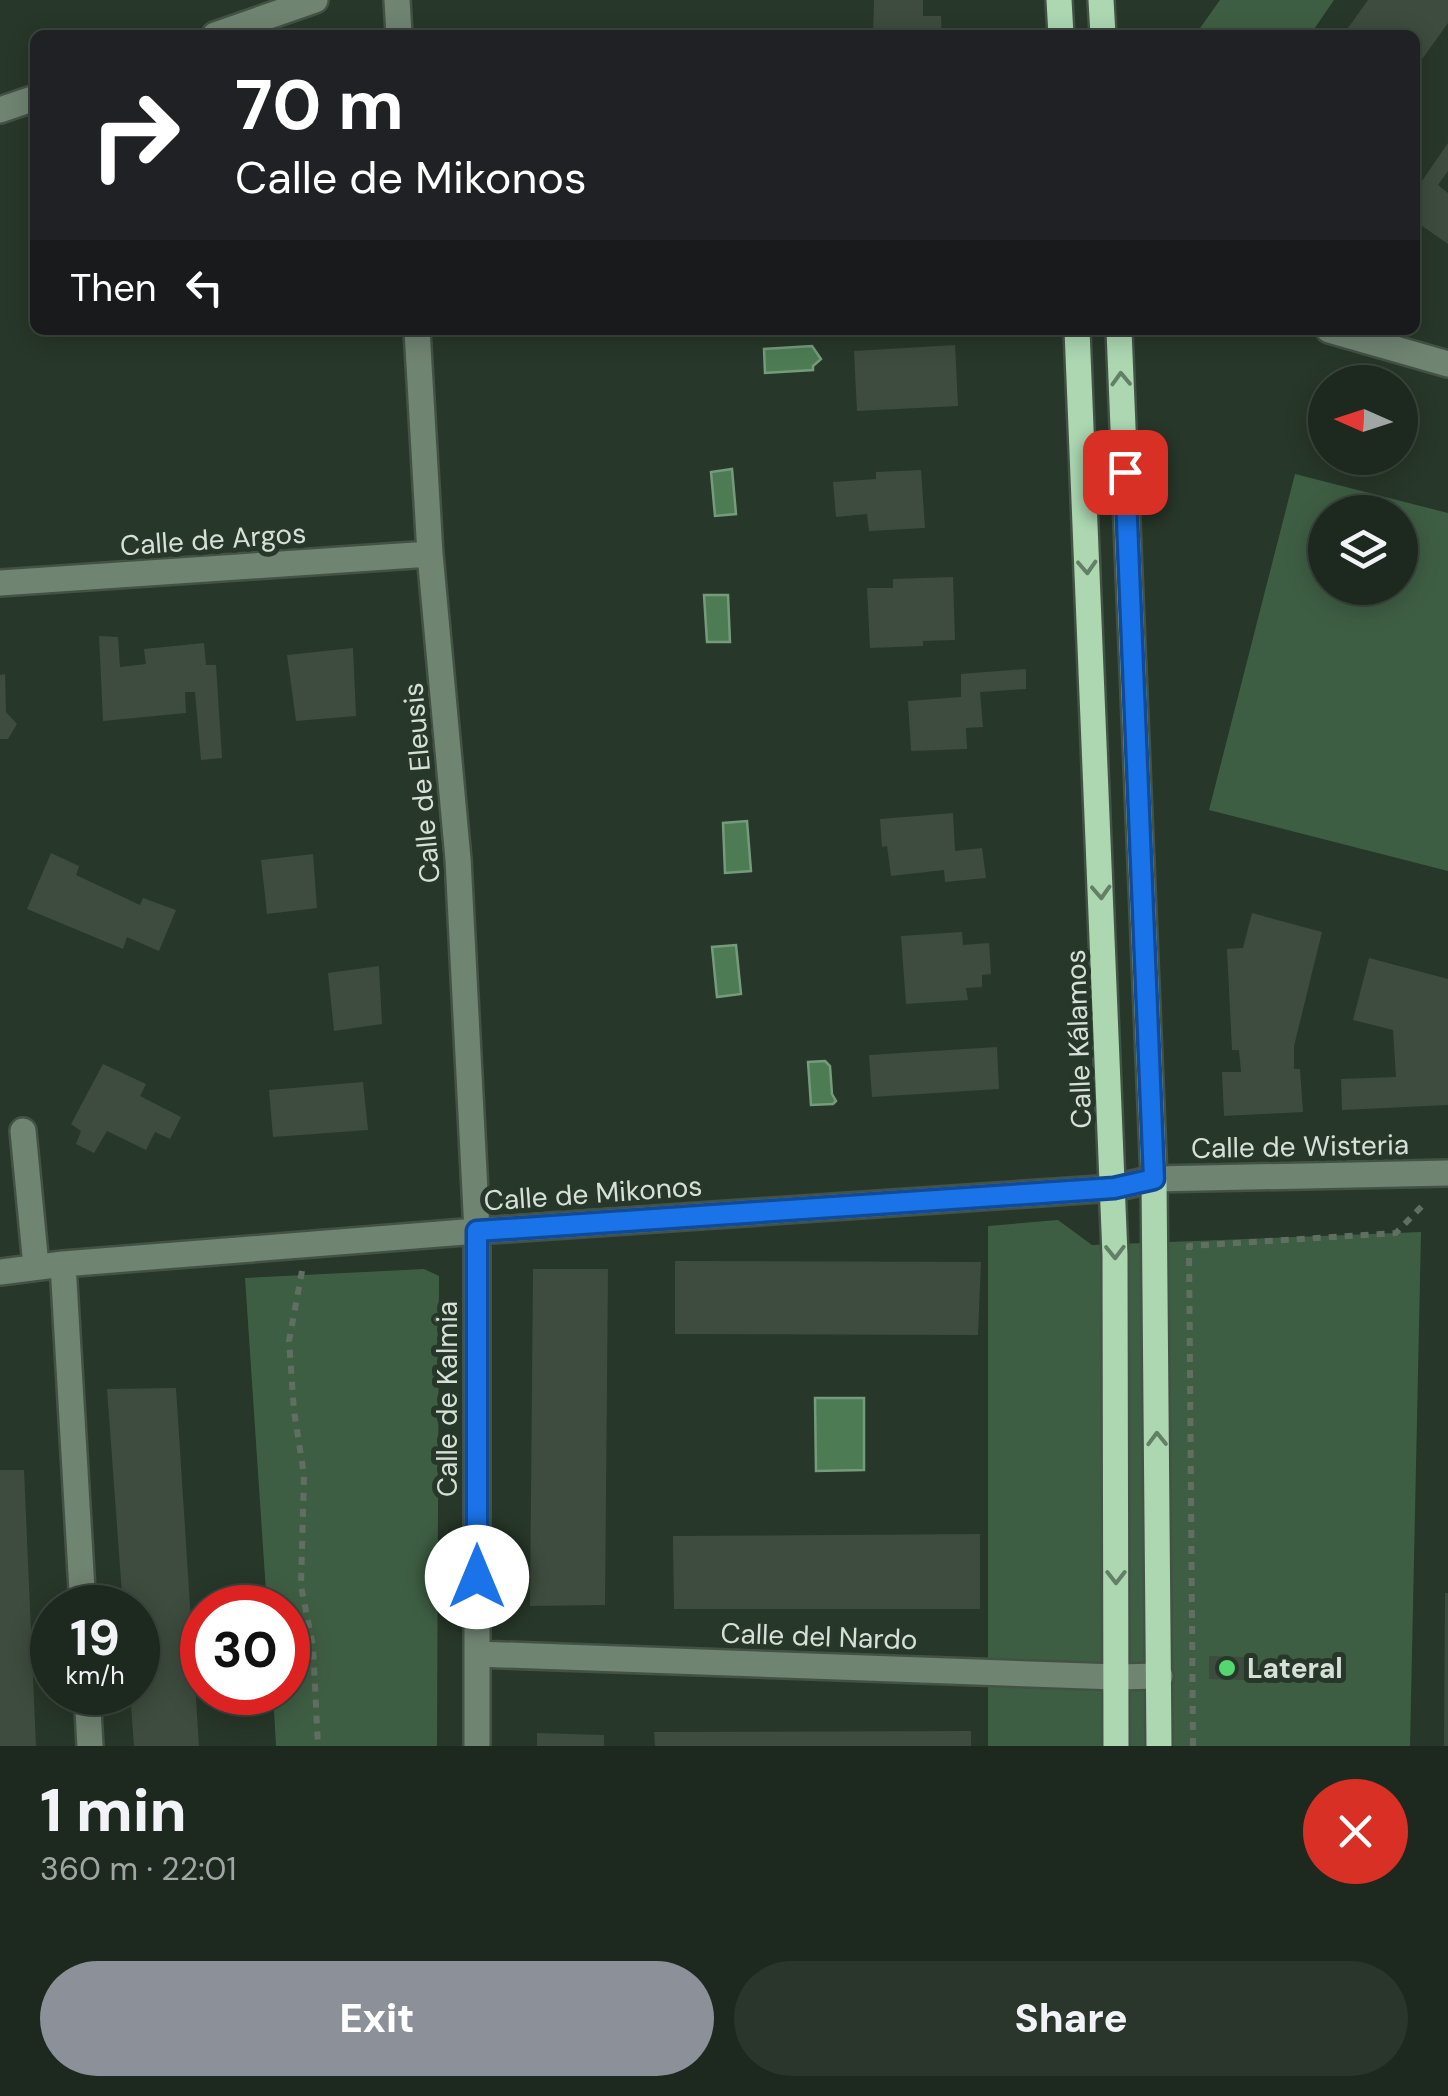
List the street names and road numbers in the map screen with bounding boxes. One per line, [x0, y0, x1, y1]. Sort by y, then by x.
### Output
street label: Calle de Argos [119, 515, 307, 564]
street label: Calle de Eleusis [394, 681, 449, 885]
street label: Calle Kálamos [1057, 949, 1100, 1129]
street label: Calle de Wisteria [1191, 1126, 1409, 1167]
street label: Calle de Mikonos [483, 1167, 703, 1220]
street label: Calle de Kalmia [429, 1301, 466, 1497]
street label: Calle del Nardo [720, 1615, 918, 1658]

